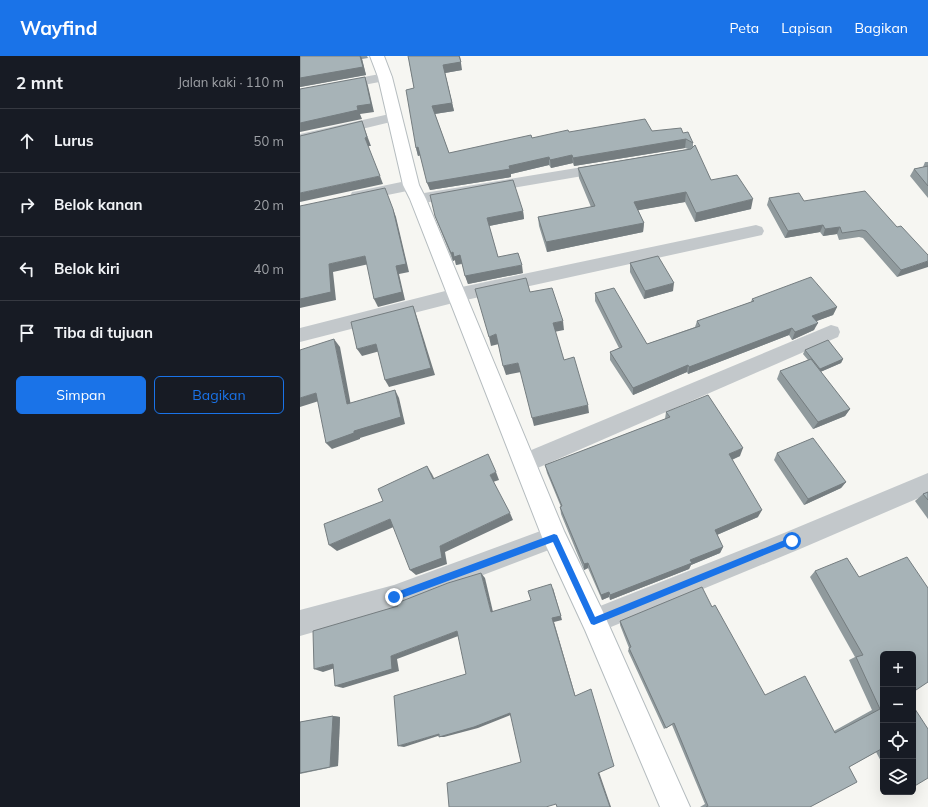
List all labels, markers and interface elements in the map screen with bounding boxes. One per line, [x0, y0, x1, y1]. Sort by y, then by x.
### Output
text: Wayfind [20, 16, 97, 40]
text: Peta [730, 19, 759, 37]
text: Lapisan [781, 19, 833, 37]
text: Bagikan [855, 19, 908, 37]
text: 2 mnt [16, 72, 63, 93]
text: Jalan kaki · 110 m [178, 74, 284, 90]
icon: ahead [16, 130, 38, 152]
text: Lurus [54, 131, 94, 150]
text: 50 m [254, 133, 284, 149]
icon: right [16, 194, 38, 216]
text: Belok kanan [54, 195, 143, 214]
text: 20 m [254, 197, 284, 213]
icon: left [16, 258, 38, 280]
text: Belok kiri [54, 259, 120, 278]
text: 40 m [254, 261, 284, 277]
icon: arrive [16, 322, 38, 344]
text: Tiba di tujuan [54, 323, 153, 342]
button: Simpan [16, 376, 146, 414]
button: Bagikan [154, 376, 284, 414]
route start [783, 532, 801, 550]
route end [385, 588, 403, 606]
map controls [880, 651, 916, 795]
button: + [880, 651, 916, 687]
button: − [880, 687, 916, 723]
button: locate [880, 723, 916, 759]
button: layers [880, 759, 916, 795]

